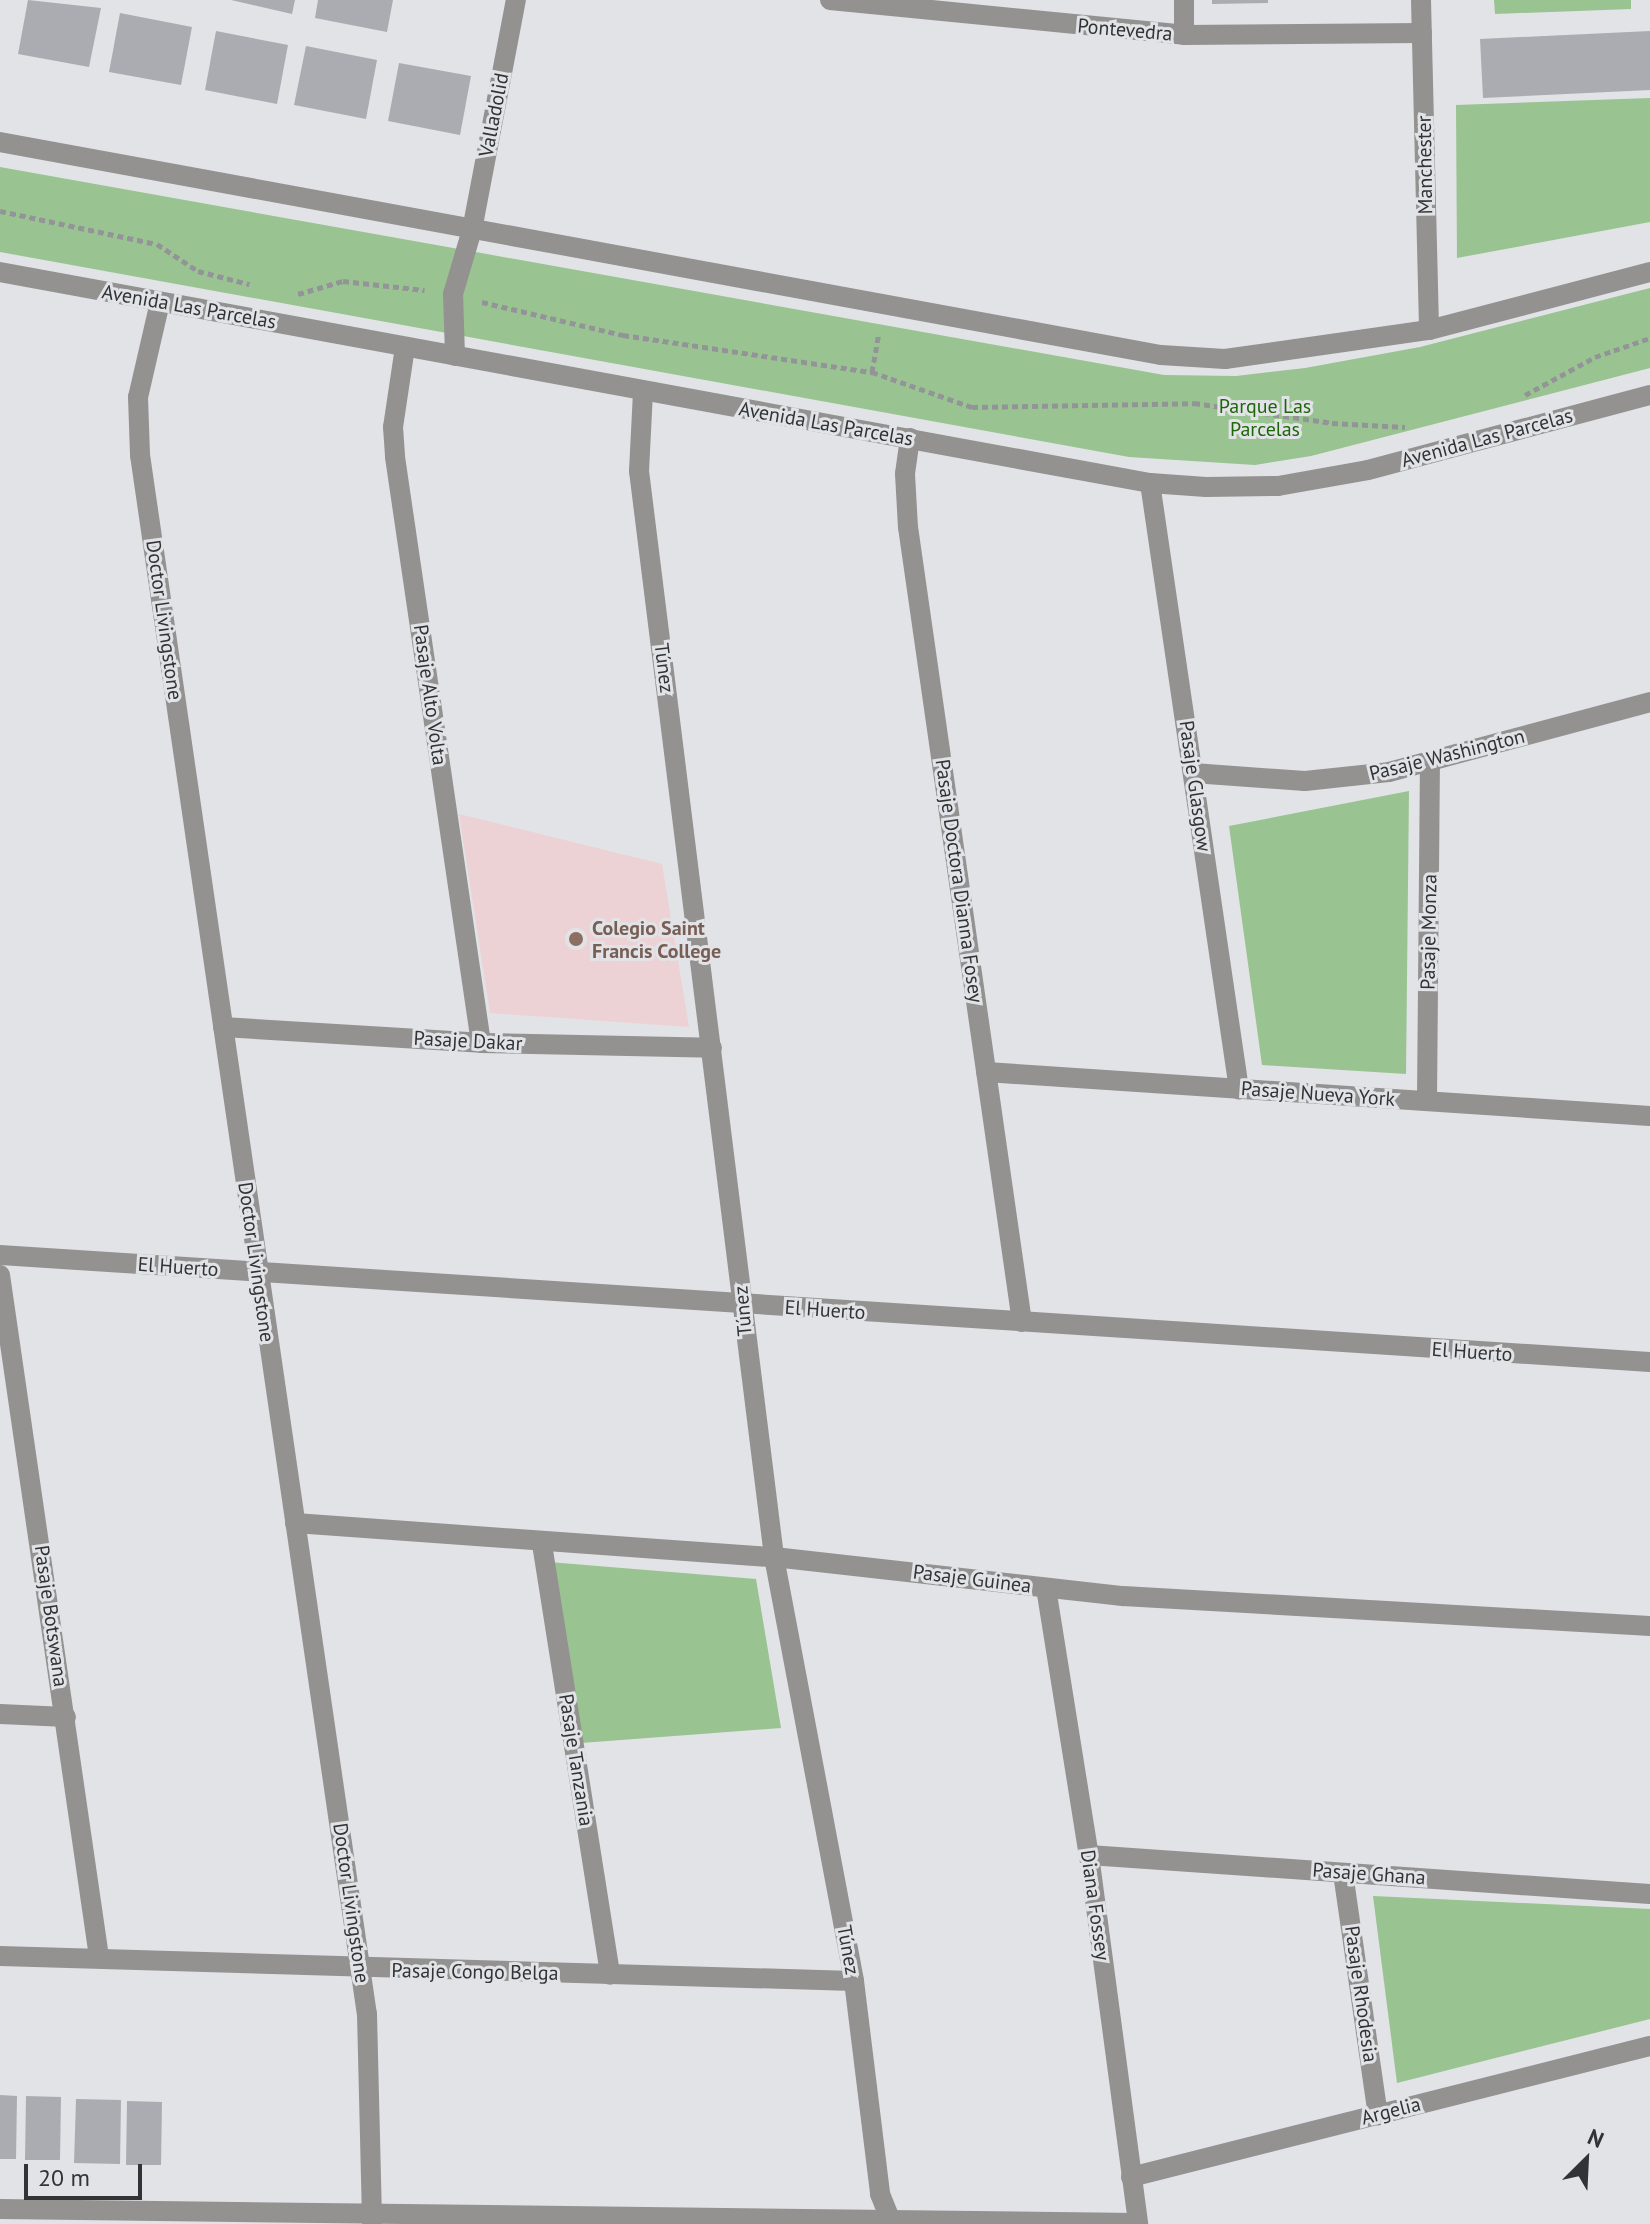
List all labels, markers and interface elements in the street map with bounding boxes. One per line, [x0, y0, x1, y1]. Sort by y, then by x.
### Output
street label: Pontevedra [1076, 14, 1174, 46]
street label: Valladolid [474, 71, 514, 159]
street label: Manchester [1412, 115, 1438, 215]
street label: Avenida Las Parcelas [100, 280, 278, 334]
park label: Parque Las Parcelas [1219, 394, 1311, 441]
street label: Avenida Las Parcelas [737, 397, 915, 451]
street label: Avenida Las Parcelas [1399, 404, 1575, 472]
street label: Doctor Livingstone [141, 538, 187, 702]
street label: Pasaje Alto Volta [408, 622, 452, 768]
street label: Túnez [649, 642, 679, 694]
street label: Pasaje Glasgow [1174, 719, 1216, 853]
street label: Pasaje Washington [1367, 724, 1527, 786]
street label: Pasaje Doctora Dianna Fosey [930, 758, 988, 1004]
street label: Pasaje Monza [1416, 874, 1442, 990]
place label: Colegio Saint Francis College [592, 916, 721, 963]
marker: Colegio Saint Francis College [567, 930, 585, 948]
street label: Pasaje Dakar [413, 1026, 523, 1056]
street label: Pasaje Nueva York [1240, 1077, 1396, 1111]
street label: Doctor Livingstone [233, 1180, 279, 1344]
street label: El Huerto [137, 1252, 219, 1282]
street label: Túnez [729, 1285, 757, 1337]
street label: El Huerto [784, 1295, 866, 1325]
street label: El Huerto [1431, 1337, 1513, 1367]
street label: Pasaje Botswana [29, 1544, 73, 1688]
street label: Pasaje Guinea [911, 1560, 1033, 1598]
street label: Pasaje Tanzania [554, 1692, 598, 1828]
street label: Doctor Livingstone [328, 1821, 374, 1985]
street label: Diana Fossey [1075, 1848, 1115, 1962]
street label: Pasaje Ghana [1312, 1858, 1426, 1890]
street label: Túnez [832, 1923, 864, 1977]
street label: Pasaje Rhodesia [1340, 1924, 1382, 2064]
street label: Pasaje Congo Belga [391, 1959, 559, 1985]
street label: Argelia [1359, 2092, 1423, 2130]
north arrow [1546, 2120, 1626, 2200]
text: N [1583, 2122, 1608, 2154]
scale bar [28, 2148, 146, 2198]
text: 20 m [38, 2162, 90, 2193]

